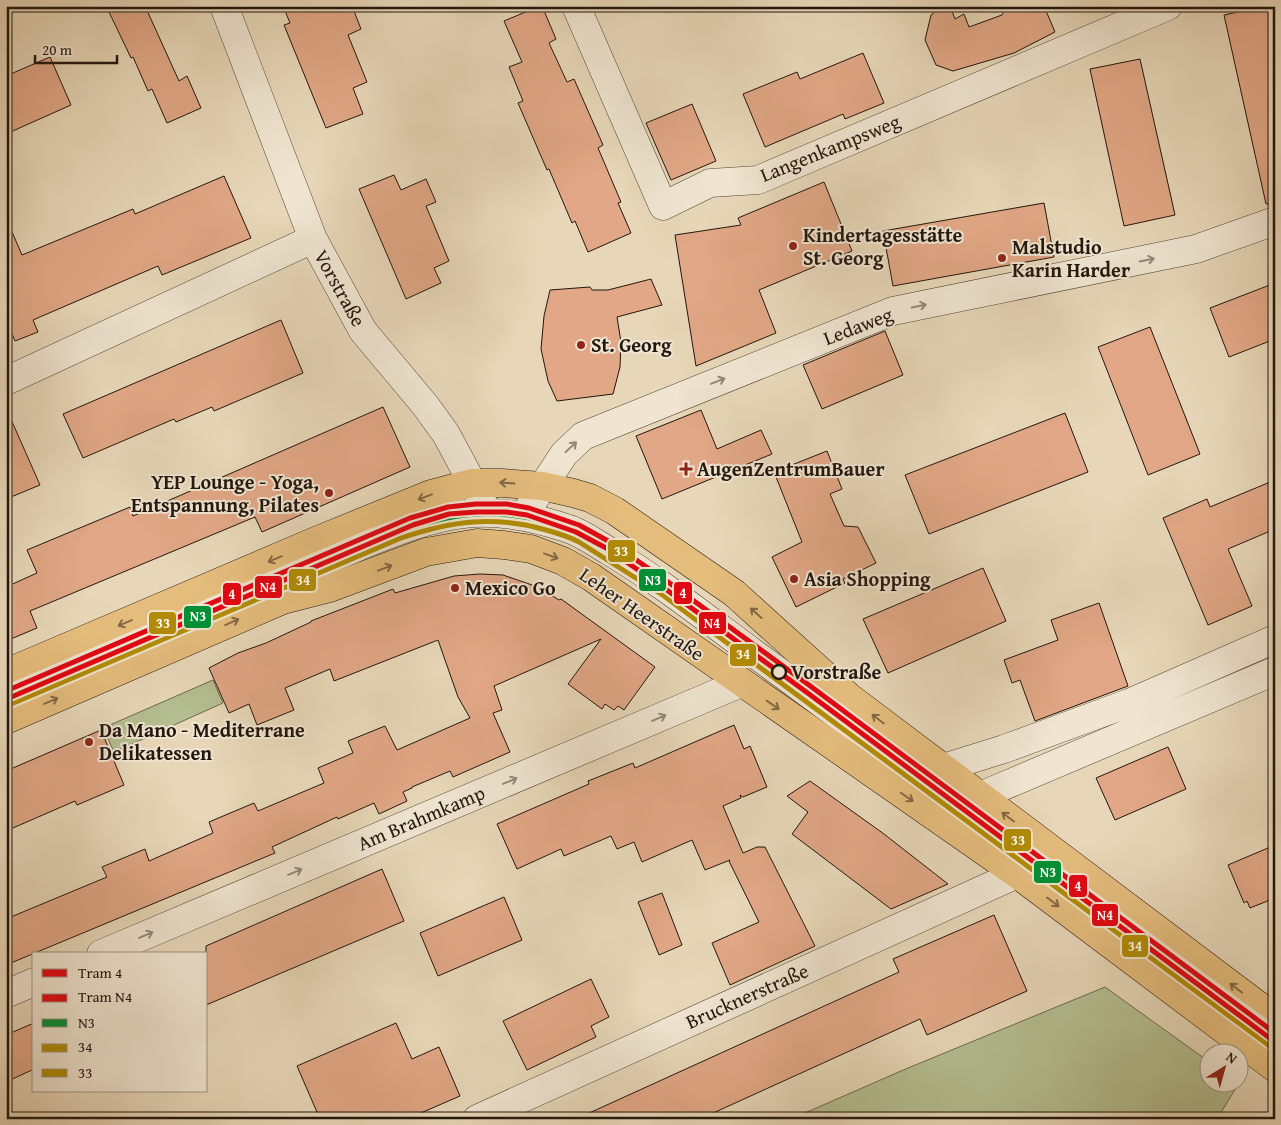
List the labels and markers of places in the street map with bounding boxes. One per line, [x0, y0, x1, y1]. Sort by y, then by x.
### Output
place label: Kindertagesstätte St. Georg [803, 220, 962, 272]
place label: Malstudio Karin Harder [1012, 232, 1130, 284]
marker: Kindertagesstätte St. Georg [787, 240, 799, 252]
marker: Malstudio Karin Harder [996, 252, 1008, 264]
place label: St. Georg [591, 330, 672, 359]
marker: St. Georg [575, 339, 587, 351]
place label: AugenZentrumBauer [697, 454, 885, 483]
marker: AugenZentrumBauer [679, 462, 693, 476]
place label: YEP Lounge - Yoga, Entspannung, Pilates [131, 467, 319, 519]
marker: YEP Lounge - Yoga, Entspannung, Pilates [323, 487, 335, 499]
place label: Asia Shopping [804, 564, 931, 593]
place label: Mexico Go [465, 573, 556, 602]
marker: Asia Shopping [788, 573, 800, 585]
marker: Mexico Go [449, 582, 461, 594]
place label: Vorstraße [791, 657, 881, 686]
marker: Vorstraße [771, 664, 787, 680]
place label: Da Mano - Mediterrane Delikatessen [99, 715, 305, 767]
marker: Da Mano - Mediterrane Delikatessen [83, 736, 95, 748]

